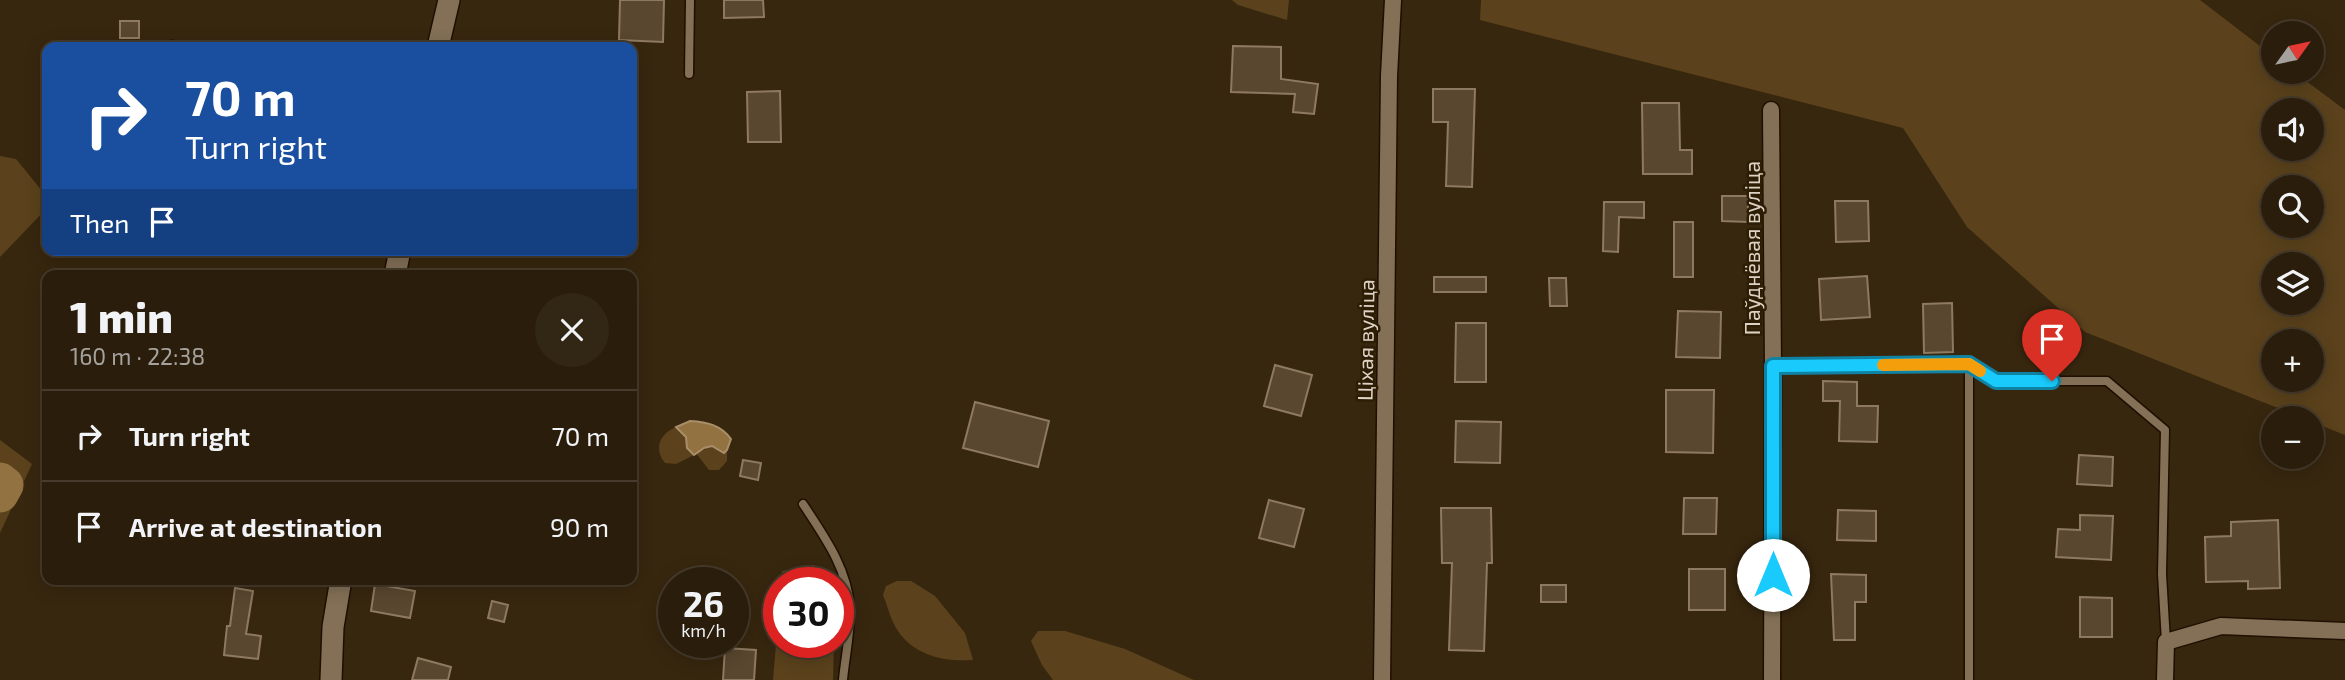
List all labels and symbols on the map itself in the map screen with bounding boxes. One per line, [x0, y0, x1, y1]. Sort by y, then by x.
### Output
north arrow [2261, 21, 2324, 84]
street label: Паўднёвая вуліца [1739, 161, 1765, 335]
street label: Ціхая вуліца [1351, 279, 1380, 401]
pin [2022, 309, 2082, 381]
position arrow [1736, 538, 1810, 612]
speed limit sign: 30 [763, 567, 854, 658]

